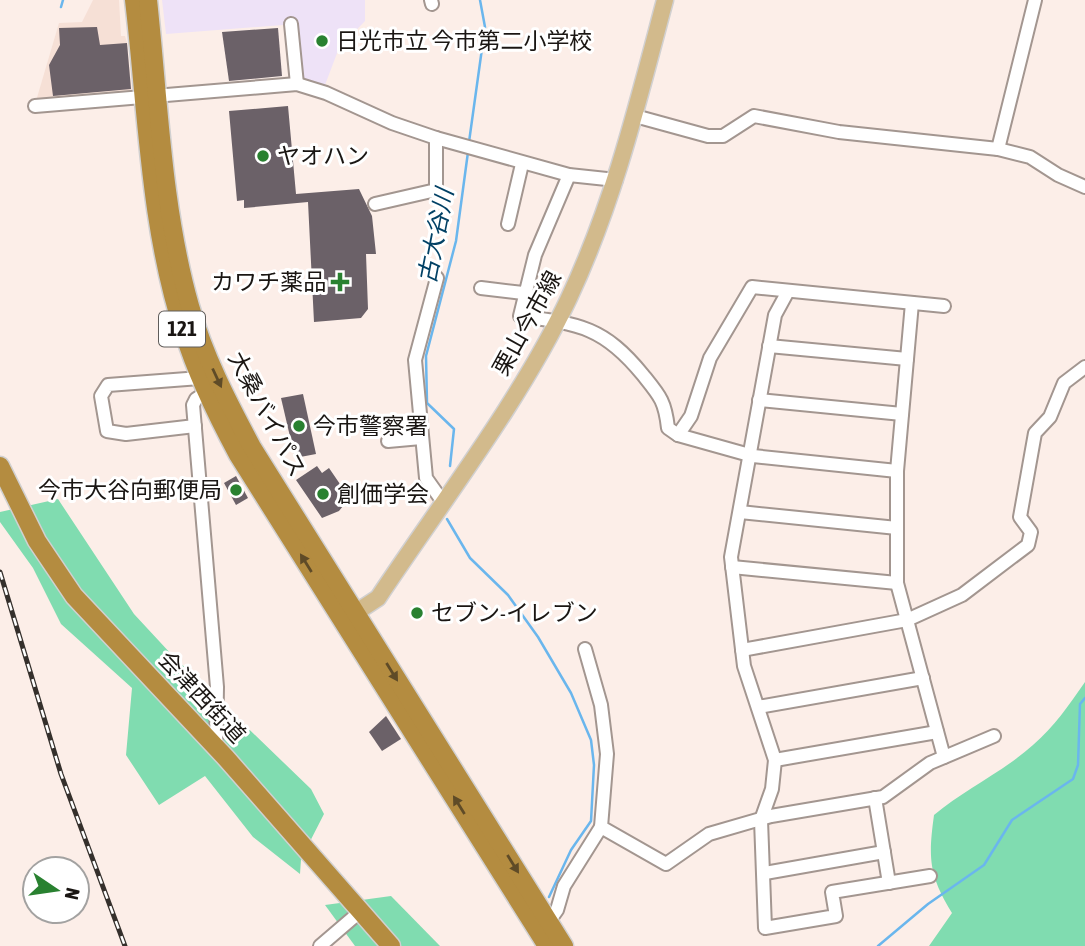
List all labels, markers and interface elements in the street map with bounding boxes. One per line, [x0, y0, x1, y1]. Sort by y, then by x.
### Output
place label: 日光市立 今市第二小学校 [336, 28, 592, 54]
marker: 日光市立 今市第二小学校 [314, 33, 330, 49]
place label: ヤオハン [277, 143, 369, 169]
marker: ヤオハン [255, 148, 271, 164]
water label: 古大谷川 [413, 183, 458, 286]
street label: 栗山今市線 [488, 266, 566, 380]
place label: カワチ薬品 [211, 269, 326, 295]
marker: カワチ薬品 [332, 274, 348, 290]
road number: 121 [159, 312, 205, 346]
street label: 大桑バイパス [223, 347, 311, 481]
one-way arrow [212, 368, 223, 388]
place label: 今市警察署 [313, 413, 428, 439]
marker: 今市警察署 [291, 418, 307, 434]
place label: 今市大谷向郵便局 [38, 477, 222, 503]
place label: 創価学会 [337, 481, 429, 507]
marker: 今市大谷向郵便局 [228, 482, 244, 498]
marker: 創価学会 [315, 486, 331, 502]
one-way arrow [299, 553, 312, 572]
place label: セブン-イレブン [431, 600, 598, 626]
marker: セブン-イレブン [409, 605, 425, 621]
street label: 会津西街道 [153, 646, 251, 748]
one-way arrow [386, 662, 399, 681]
one-way arrow [452, 796, 465, 815]
north arrow [21, 855, 91, 925]
one-way arrow [506, 855, 519, 874]
text: N [61, 886, 85, 902]

